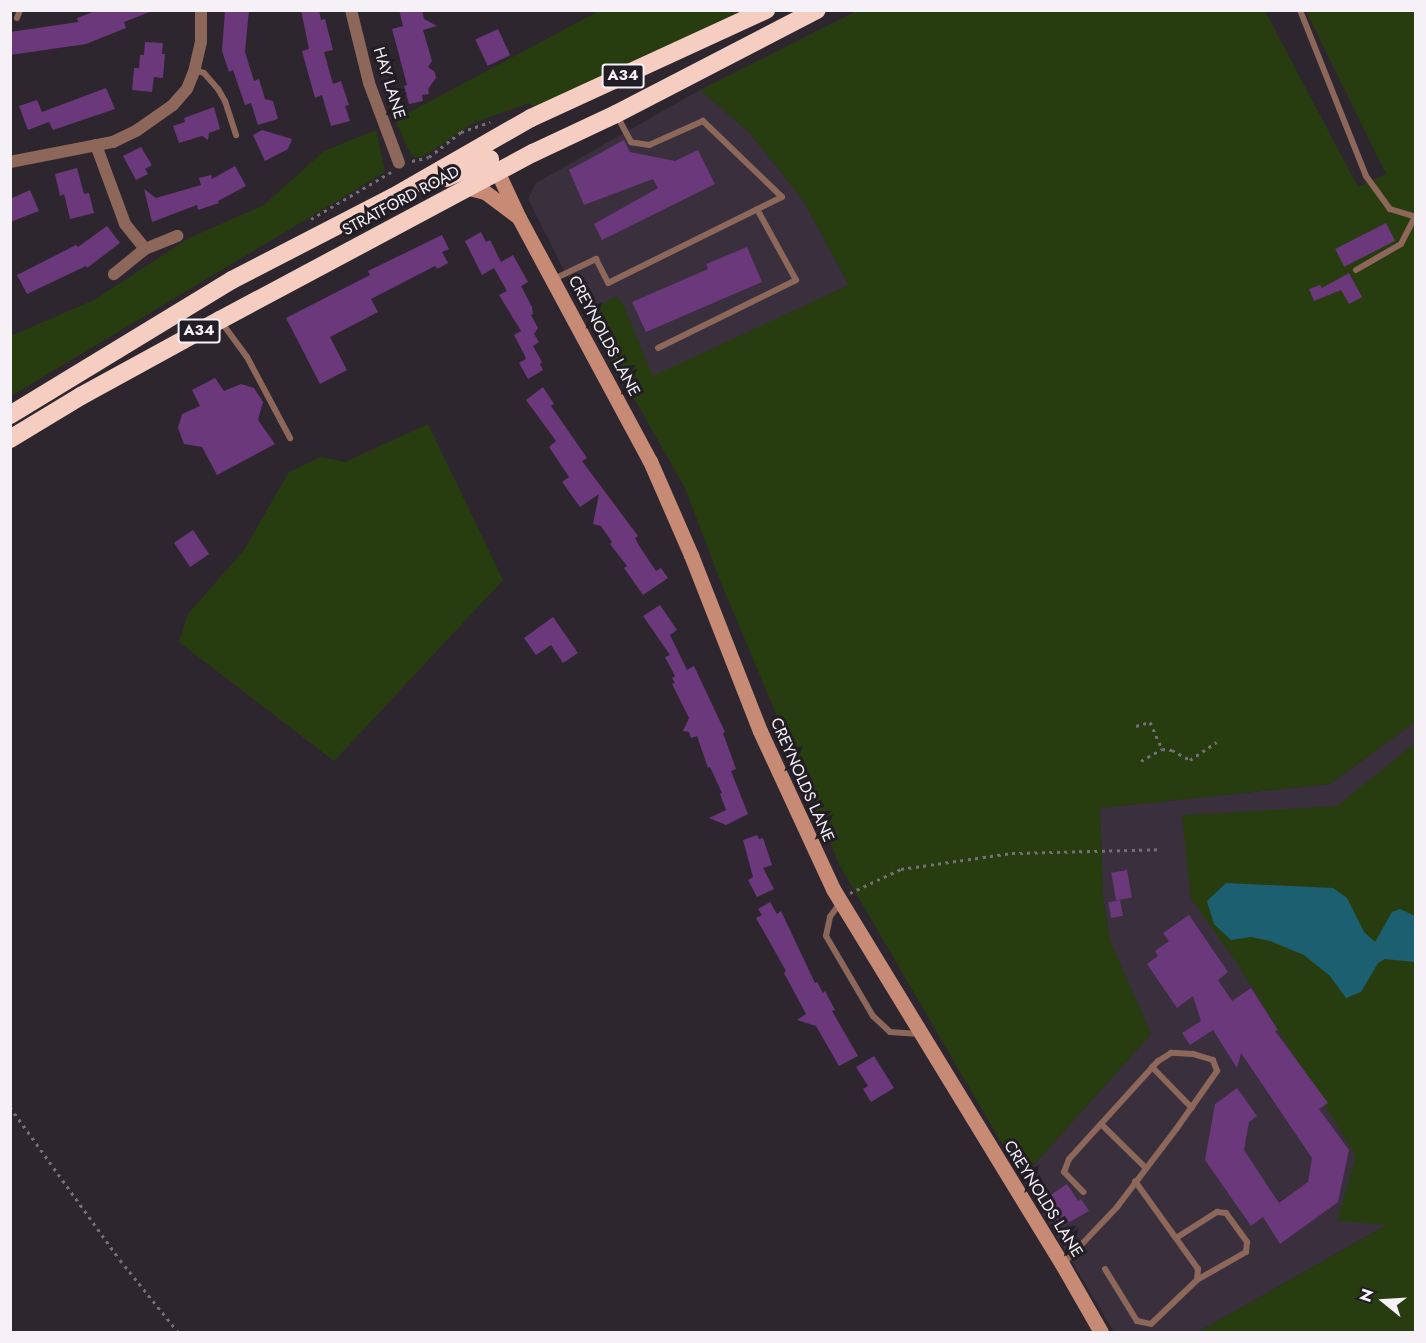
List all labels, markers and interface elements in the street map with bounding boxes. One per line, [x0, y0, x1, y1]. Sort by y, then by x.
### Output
street label: HAY LANE [369, 45, 409, 121]
road number: A34 [600, 64, 646, 88]
street label: STRATFORD ROAD [339, 162, 463, 240]
street label: CREYNOLDS LANE [564, 272, 644, 400]
road number: A34 [176, 319, 222, 343]
street label: CREYNOLDS LANE [766, 715, 838, 845]
street label: CREYNOLDS LANE [999, 1137, 1087, 1261]
north arrow [1354, 1271, 1414, 1331]
text: N [1354, 1286, 1379, 1305]

